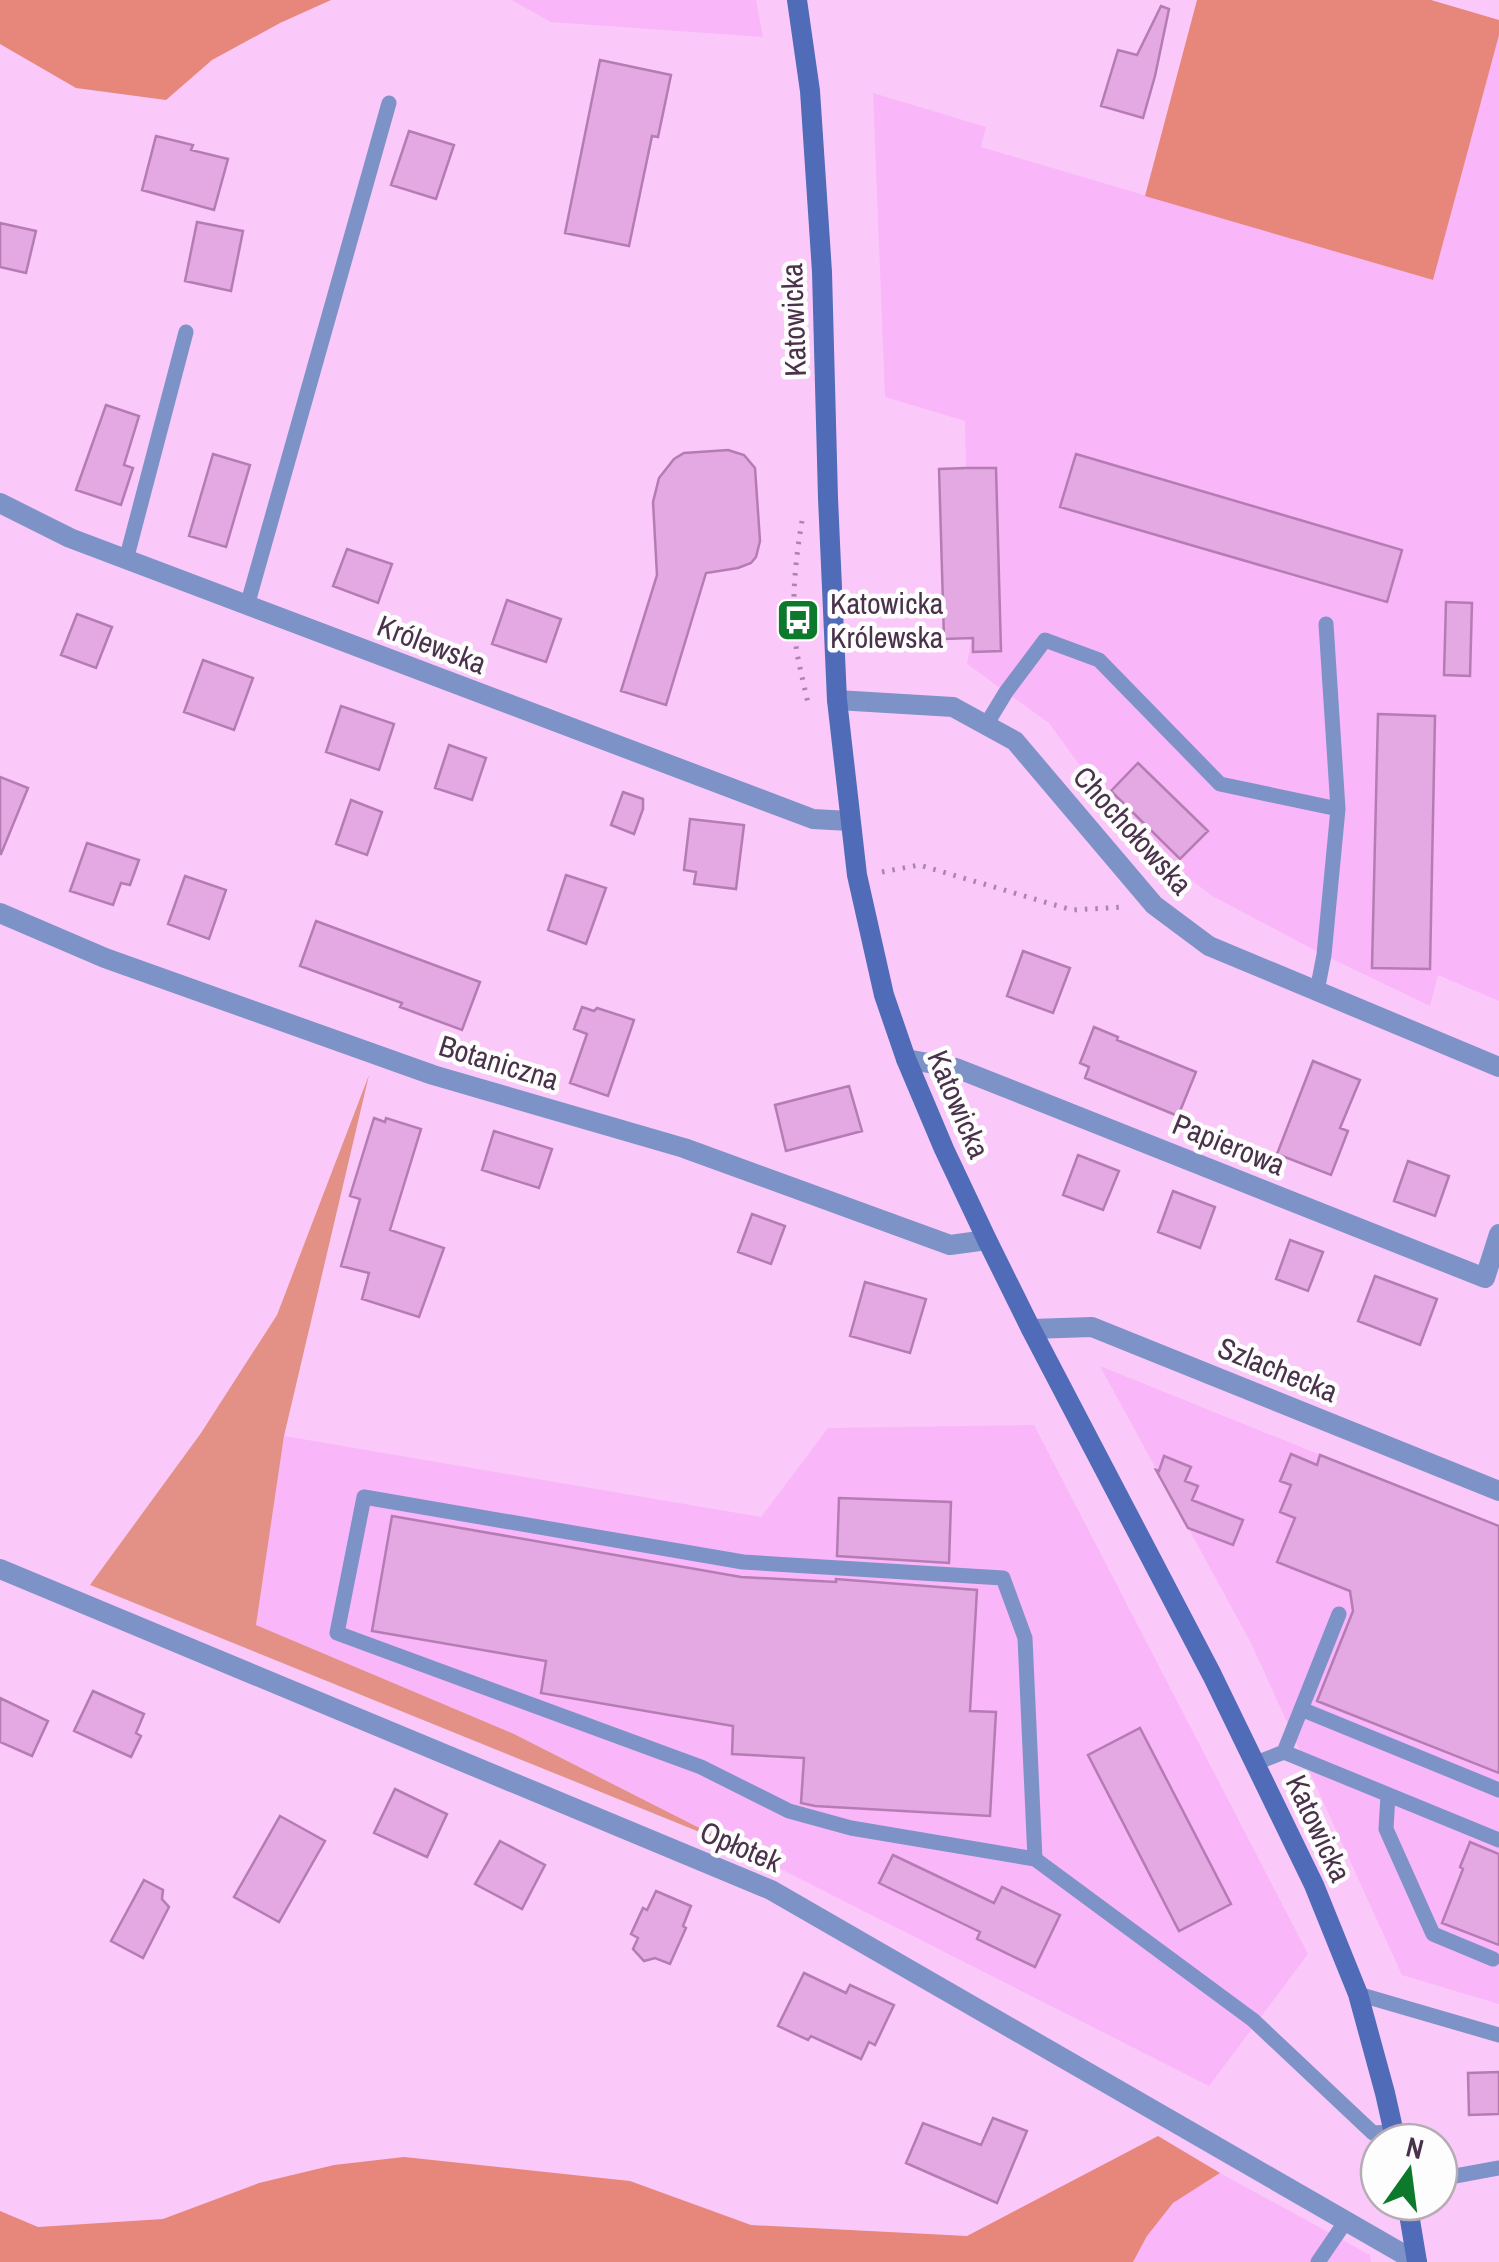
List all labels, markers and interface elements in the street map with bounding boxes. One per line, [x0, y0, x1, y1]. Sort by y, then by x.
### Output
street label: Katowicka [771, 262, 815, 377]
place label: Katowicka Królewska [830, 583, 944, 657]
bus stop icon: Katowicka Królewska [775, 597, 821, 643]
street label: Królewska [372, 605, 492, 683]
street label: Chochołowska [1065, 757, 1202, 903]
street label: Botaniczna [434, 1025, 564, 1099]
street label: Katowicka [918, 1044, 1000, 1164]
street label: Papierowa [1167, 1103, 1291, 1185]
street label: Szlachecka [1212, 1327, 1344, 1411]
street label: Katowicka [1277, 1768, 1361, 1888]
street label: Opłotek [694, 1811, 788, 1881]
north arrow [1359, 2122, 1459, 2222]
text: N [1402, 2127, 1428, 2168]

